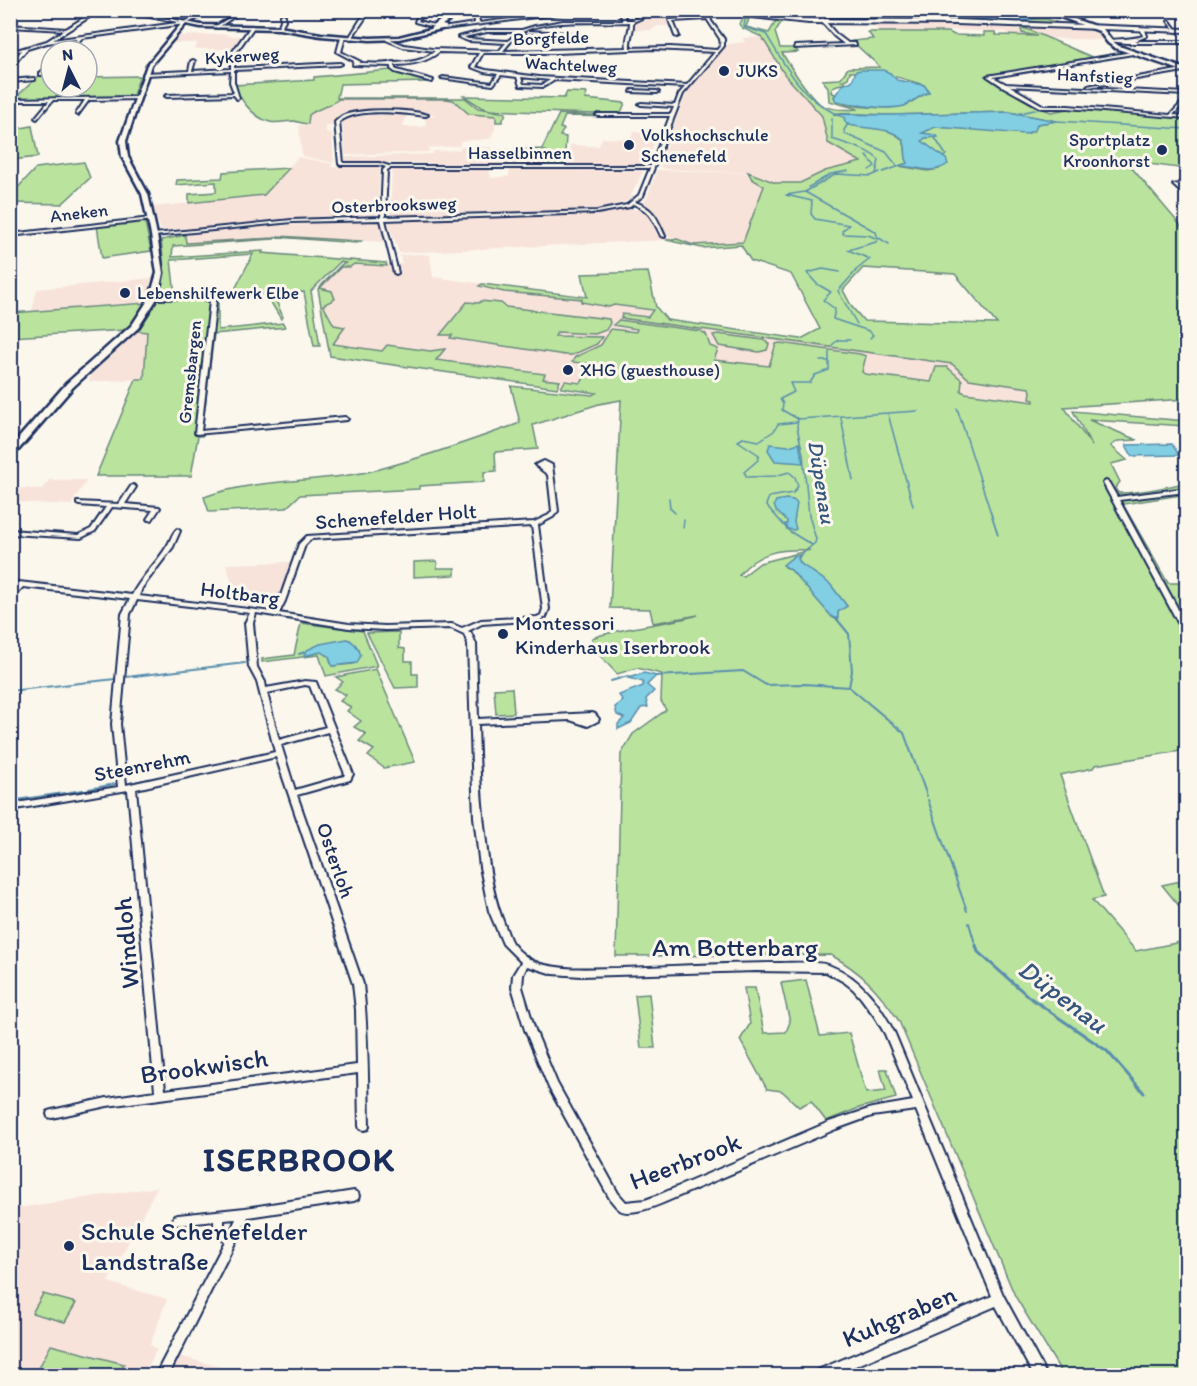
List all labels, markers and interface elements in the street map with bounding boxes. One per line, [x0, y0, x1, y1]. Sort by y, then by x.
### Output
street label: Borgfelde [513, 26, 589, 50]
north arrow [39, 39, 99, 99]
street label: Kykerweg [204, 42, 281, 70]
text: N [61, 45, 74, 65]
street label: Wachtelweg [524, 52, 618, 78]
place label: JUKS [736, 60, 778, 82]
street label: Hanfstieg [1056, 63, 1134, 89]
marker: JUKS [717, 64, 731, 78]
place label: Volkshochschule Schenefeld [641, 124, 769, 167]
place label: Sportplatz Kroonhorst [1063, 129, 1151, 172]
marker: Volkshochschule Schenefeld [622, 138, 636, 152]
street label: Hasselbinnen [468, 142, 572, 164]
marker: Sportplatz Kroonhorst [1155, 143, 1169, 157]
street label: Osterbrooksweg [331, 192, 458, 218]
street label: Aneken [49, 199, 109, 227]
place label: Lebenshilfewerk Elbe [137, 282, 299, 304]
marker: Lebenshilfewerk Elbe [118, 286, 132, 300]
street label: Gremsbargen [174, 319, 206, 425]
place label: XHG (guesthouse) [580, 359, 720, 381]
marker: XHG (guesthouse) [561, 363, 575, 377]
water label: Düpenau [802, 439, 842, 526]
street label: Schenefelder Holt [314, 498, 478, 534]
street label: Holtbarg [199, 576, 281, 610]
place label: Montessori Kinderhaus Iserbrook [515, 610, 710, 659]
marker: Montessori Kinderhaus Iserbrook [496, 627, 510, 641]
street label: Steenrehm [92, 743, 192, 787]
street label: Osterloh [311, 819, 361, 901]
street label: Windloh [106, 896, 146, 990]
street label: Am Botterbarg [652, 931, 819, 963]
water label: Düpenau [1012, 952, 1115, 1041]
street label: Brookwisch [138, 1041, 270, 1091]
street label: Heerbrook [625, 1125, 746, 1197]
district label: ISERBROOK [203, 1140, 395, 1179]
place label: Schule Schenefelder Landstraße [81, 1215, 308, 1277]
marker: Schule Schenefelder Landstraße [62, 1239, 76, 1253]
street label: Kuhgraben [837, 1278, 961, 1354]

